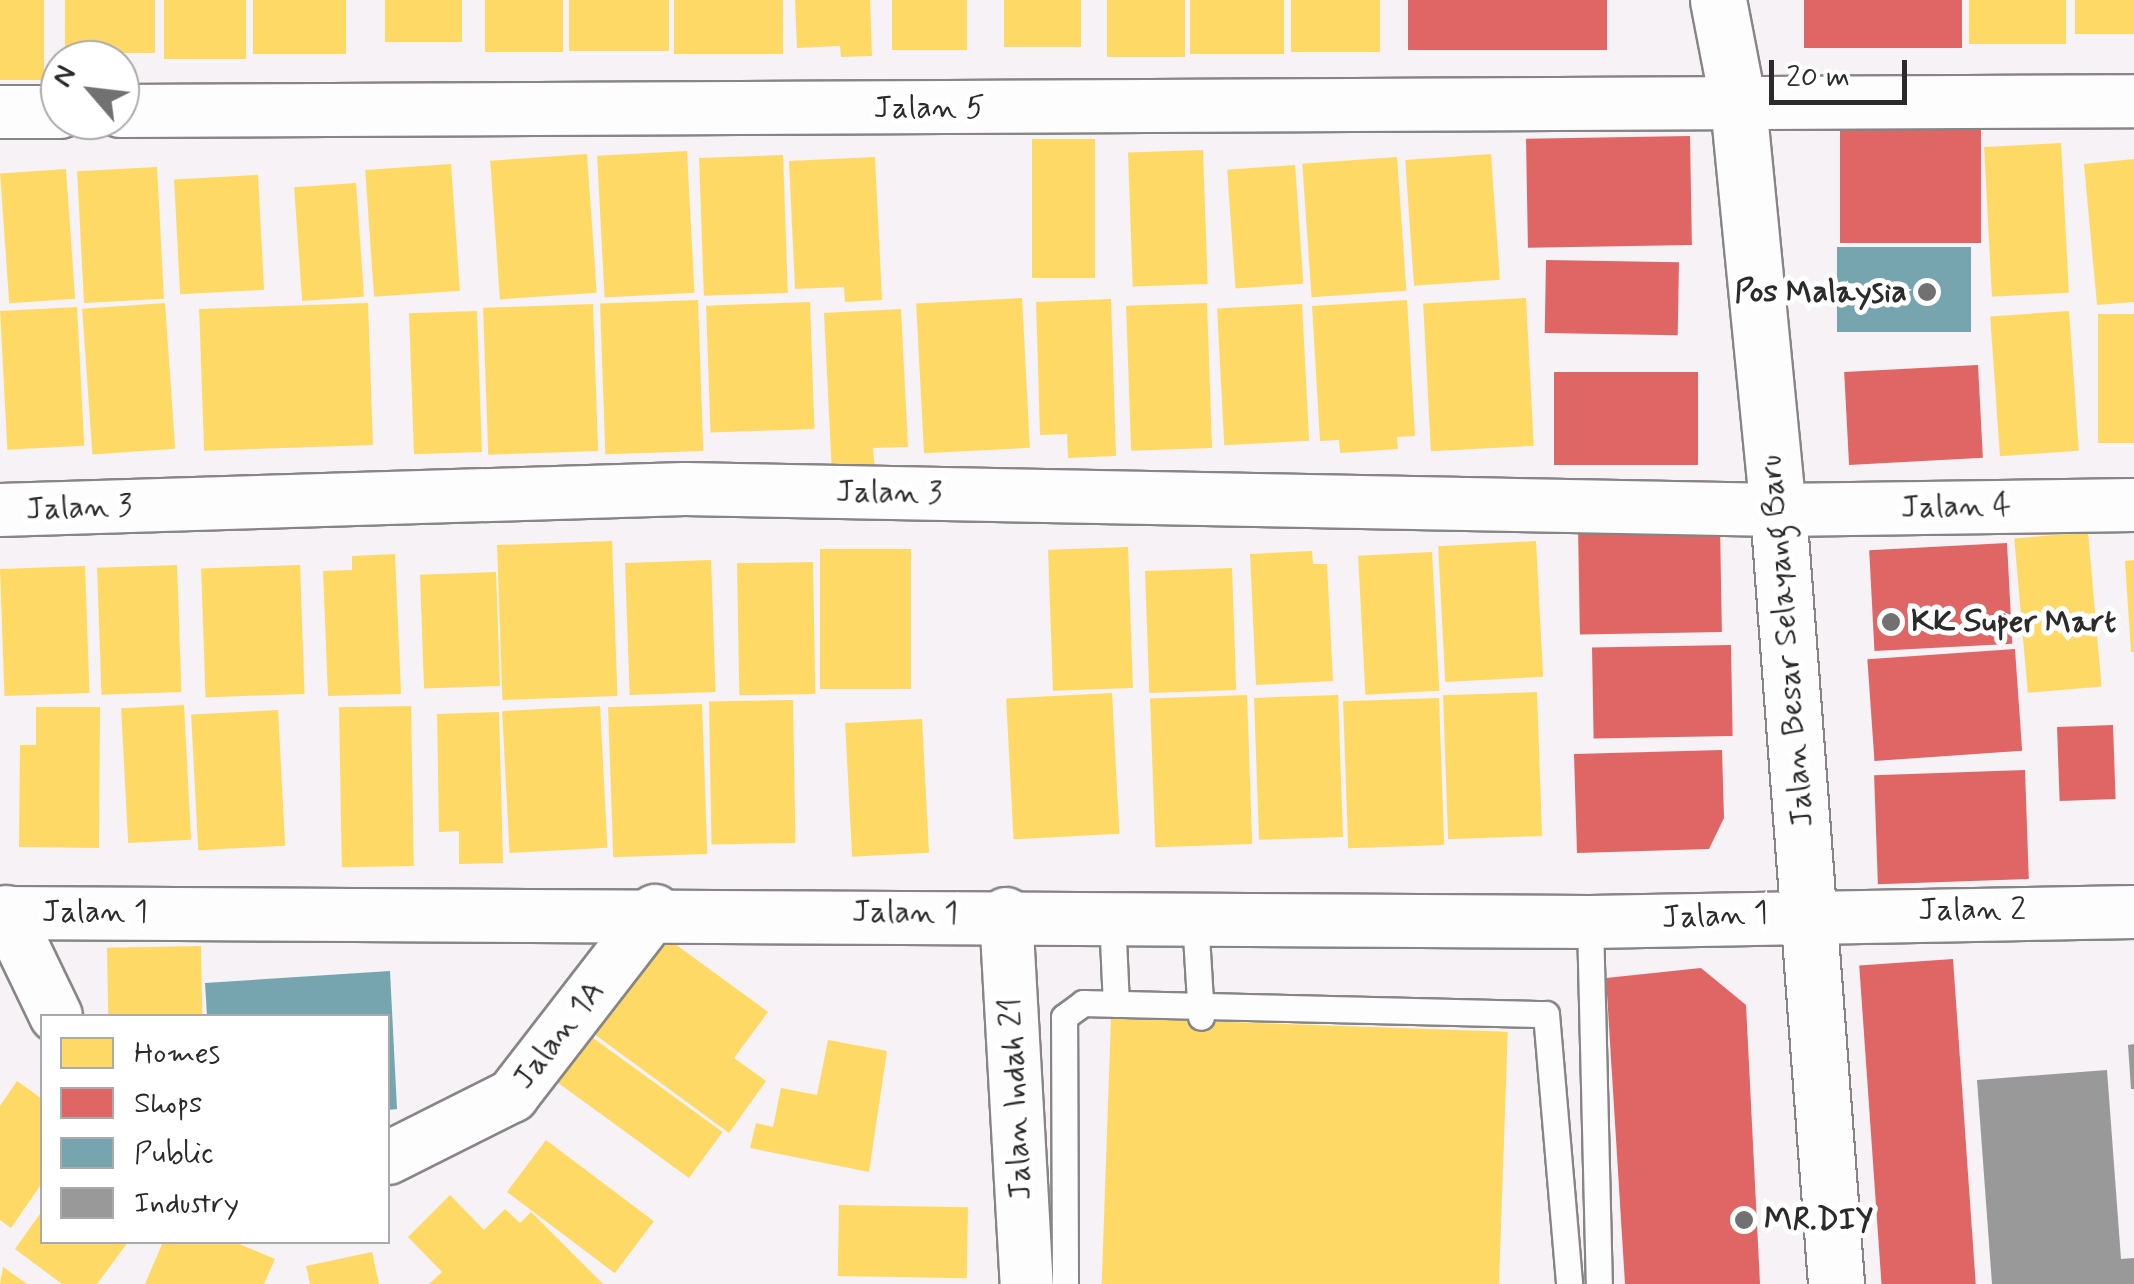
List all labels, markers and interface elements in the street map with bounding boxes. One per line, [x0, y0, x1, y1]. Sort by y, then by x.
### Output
north arrow [40, 40, 140, 140]
scale bar [1774, 40, 1912, 102]
text: 20 m [1786, 58, 1850, 97]
text: N [44, 60, 86, 94]
street label: Jalan 5 [873, 89, 985, 127]
place label: Pos Malaysia [1732, 273, 1907, 311]
marker: Pos Malaysia [1916, 281, 1938, 303]
street label: Jalan Besar Selayang Baru [1752, 454, 1822, 828]
street label: Jalan 3 [835, 473, 943, 513]
street label: Jalan 3 [25, 487, 133, 529]
street label: Jalan 4 [1900, 487, 2012, 527]
place label: KK Super Mart [1911, 603, 2121, 641]
marker: KK Super Mart [1880, 611, 1902, 633]
street label: Jalan 2 [1918, 891, 2026, 929]
street label: Jalan 1 [42, 893, 148, 931]
street label: Jalan 1 [852, 893, 958, 933]
street label: Jalan 1 [1661, 894, 1769, 938]
street label: Jalan 1A [505, 973, 613, 1097]
street label: Jalan Indah 21 [991, 993, 1041, 1205]
legend [40, 1014, 390, 1244]
text: Homes [134, 1034, 220, 1073]
text: Shops [134, 1084, 202, 1123]
text: Public [134, 1134, 214, 1173]
text: Industry [134, 1184, 239, 1223]
place label: MR.DIY [1764, 1201, 1873, 1239]
marker: MR.DIY [1733, 1209, 1755, 1231]

